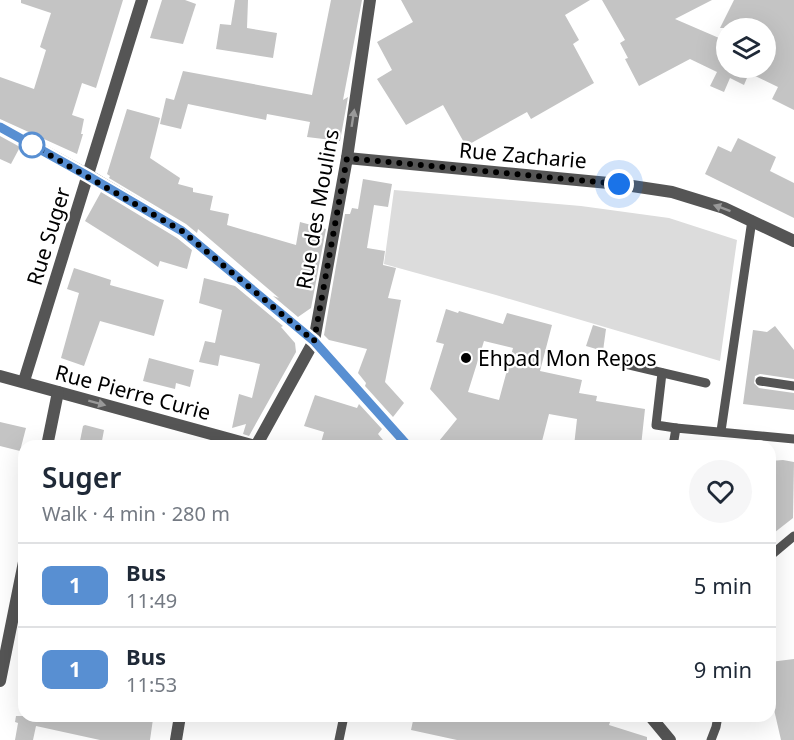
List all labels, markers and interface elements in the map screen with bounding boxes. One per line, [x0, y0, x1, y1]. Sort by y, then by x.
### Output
map controls [716, 18, 776, 78]
button: layers [716, 18, 776, 78]
one-way arrow [348, 109, 357, 128]
street label: Rue des Moulins [289, 127, 345, 291]
unlabelled marker [19, 132, 45, 158]
street label: Rue Zacharie [458, 135, 588, 175]
your location [604, 169, 634, 199]
street label: Rue Suger [20, 183, 76, 289]
one-way arrow [713, 202, 731, 212]
place label: Ehpad Mon Repos [478, 344, 657, 372]
marker: Ehpad Mon Repos [459, 351, 473, 365]
street label: Rue Pierre Curie [52, 358, 214, 426]
one-way arrow [88, 398, 106, 408]
text: Suger [42, 458, 121, 496]
button: heart [689, 460, 752, 523]
text: Walk · 4 min · 280 m [42, 500, 230, 527]
text: Bus [126, 557, 166, 587]
text: 5 min [694, 570, 752, 600]
text: 1 [69, 571, 81, 599]
text: 11:49 [126, 587, 177, 614]
text: Bus [126, 641, 166, 671]
text: 9 min [694, 654, 752, 684]
text: 1 [69, 655, 81, 683]
text: 11:53 [126, 671, 177, 698]

